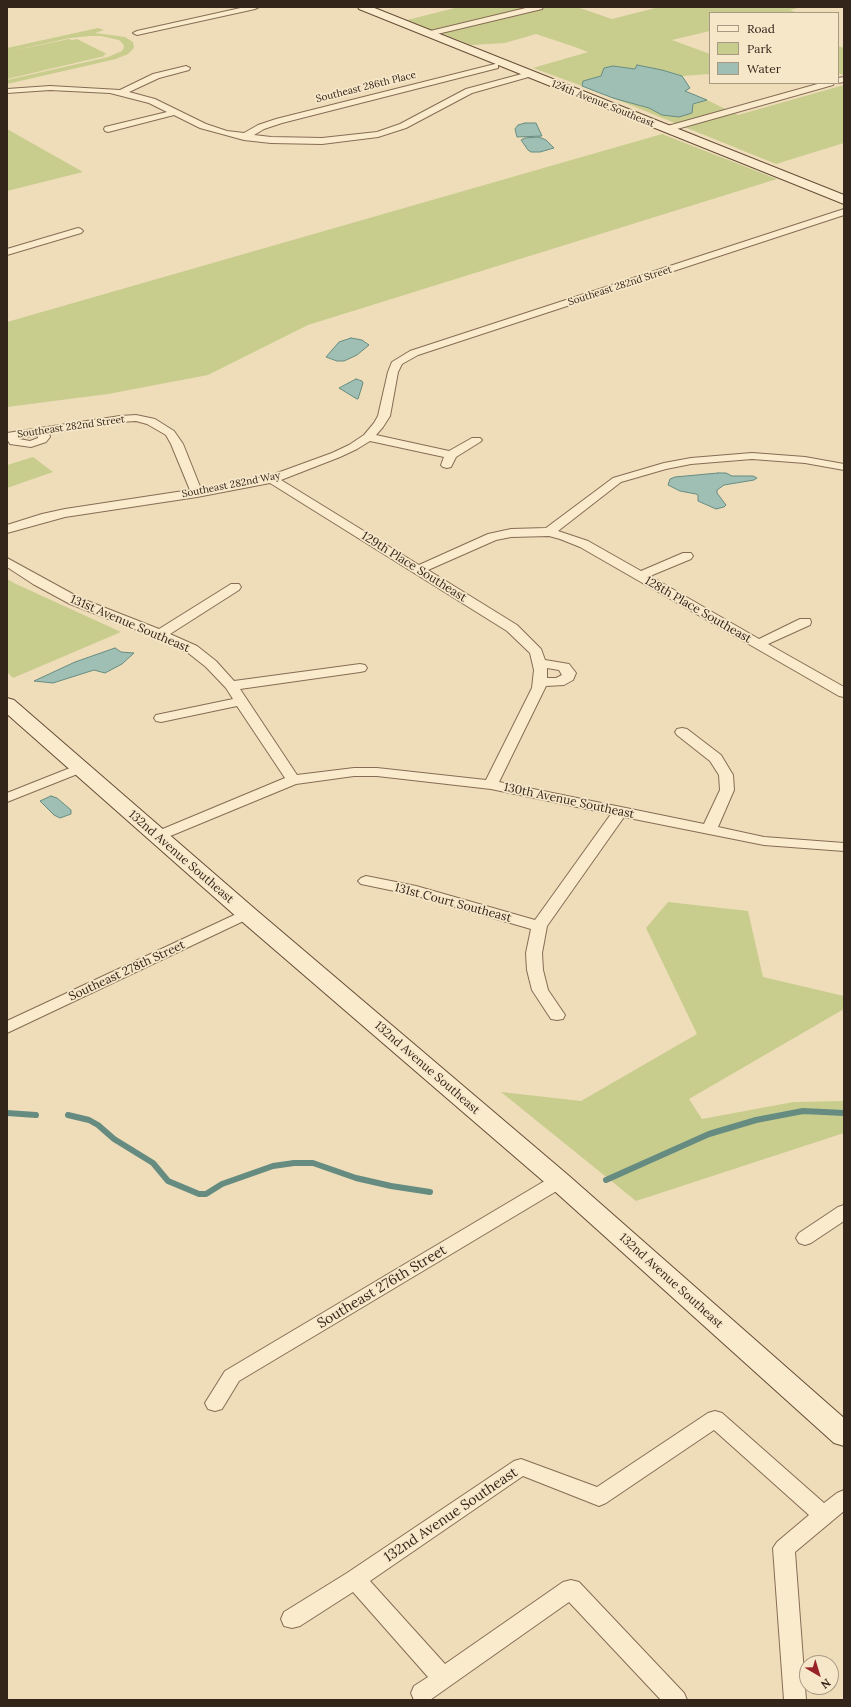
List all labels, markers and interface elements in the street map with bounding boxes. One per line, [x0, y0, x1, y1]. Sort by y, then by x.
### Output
legend [709, 12, 839, 84]
text: Road [747, 21, 775, 36]
text: Park [747, 41, 772, 56]
text: Water [747, 61, 781, 76]
street label: Southeast 286th Place [315, 69, 417, 105]
street label: 124th Avenue Southeast [550, 78, 656, 130]
street label: Southeast 282nd Street [567, 264, 673, 308]
street label: Southeast 282nd Street [16, 414, 126, 440]
street label: Southeast 282nd Way [181, 470, 281, 500]
street label: 129th Place Southeast [359, 529, 469, 605]
street label: 128th Place Southeast [642, 574, 754, 646]
street label: 131st Avenue Southeast [68, 592, 192, 656]
street label: 130th Avenue Southeast [502, 780, 636, 822]
street label: 132nd Avenue Southeast [125, 807, 237, 907]
street label: 131st Court Southeast [393, 881, 513, 925]
street label: Southeast 278th Street [67, 938, 187, 1004]
street label: 132nd Avenue Southeast [371, 1018, 483, 1118]
street label: 132nd Avenue Southeast [616, 1231, 726, 1331]
street label: Southeast 276th Street [314, 1242, 450, 1332]
street label: 132nd Avenue Southeast [381, 1464, 521, 1566]
north arrow [799, 1655, 839, 1695]
text: N [818, 1676, 833, 1692]

